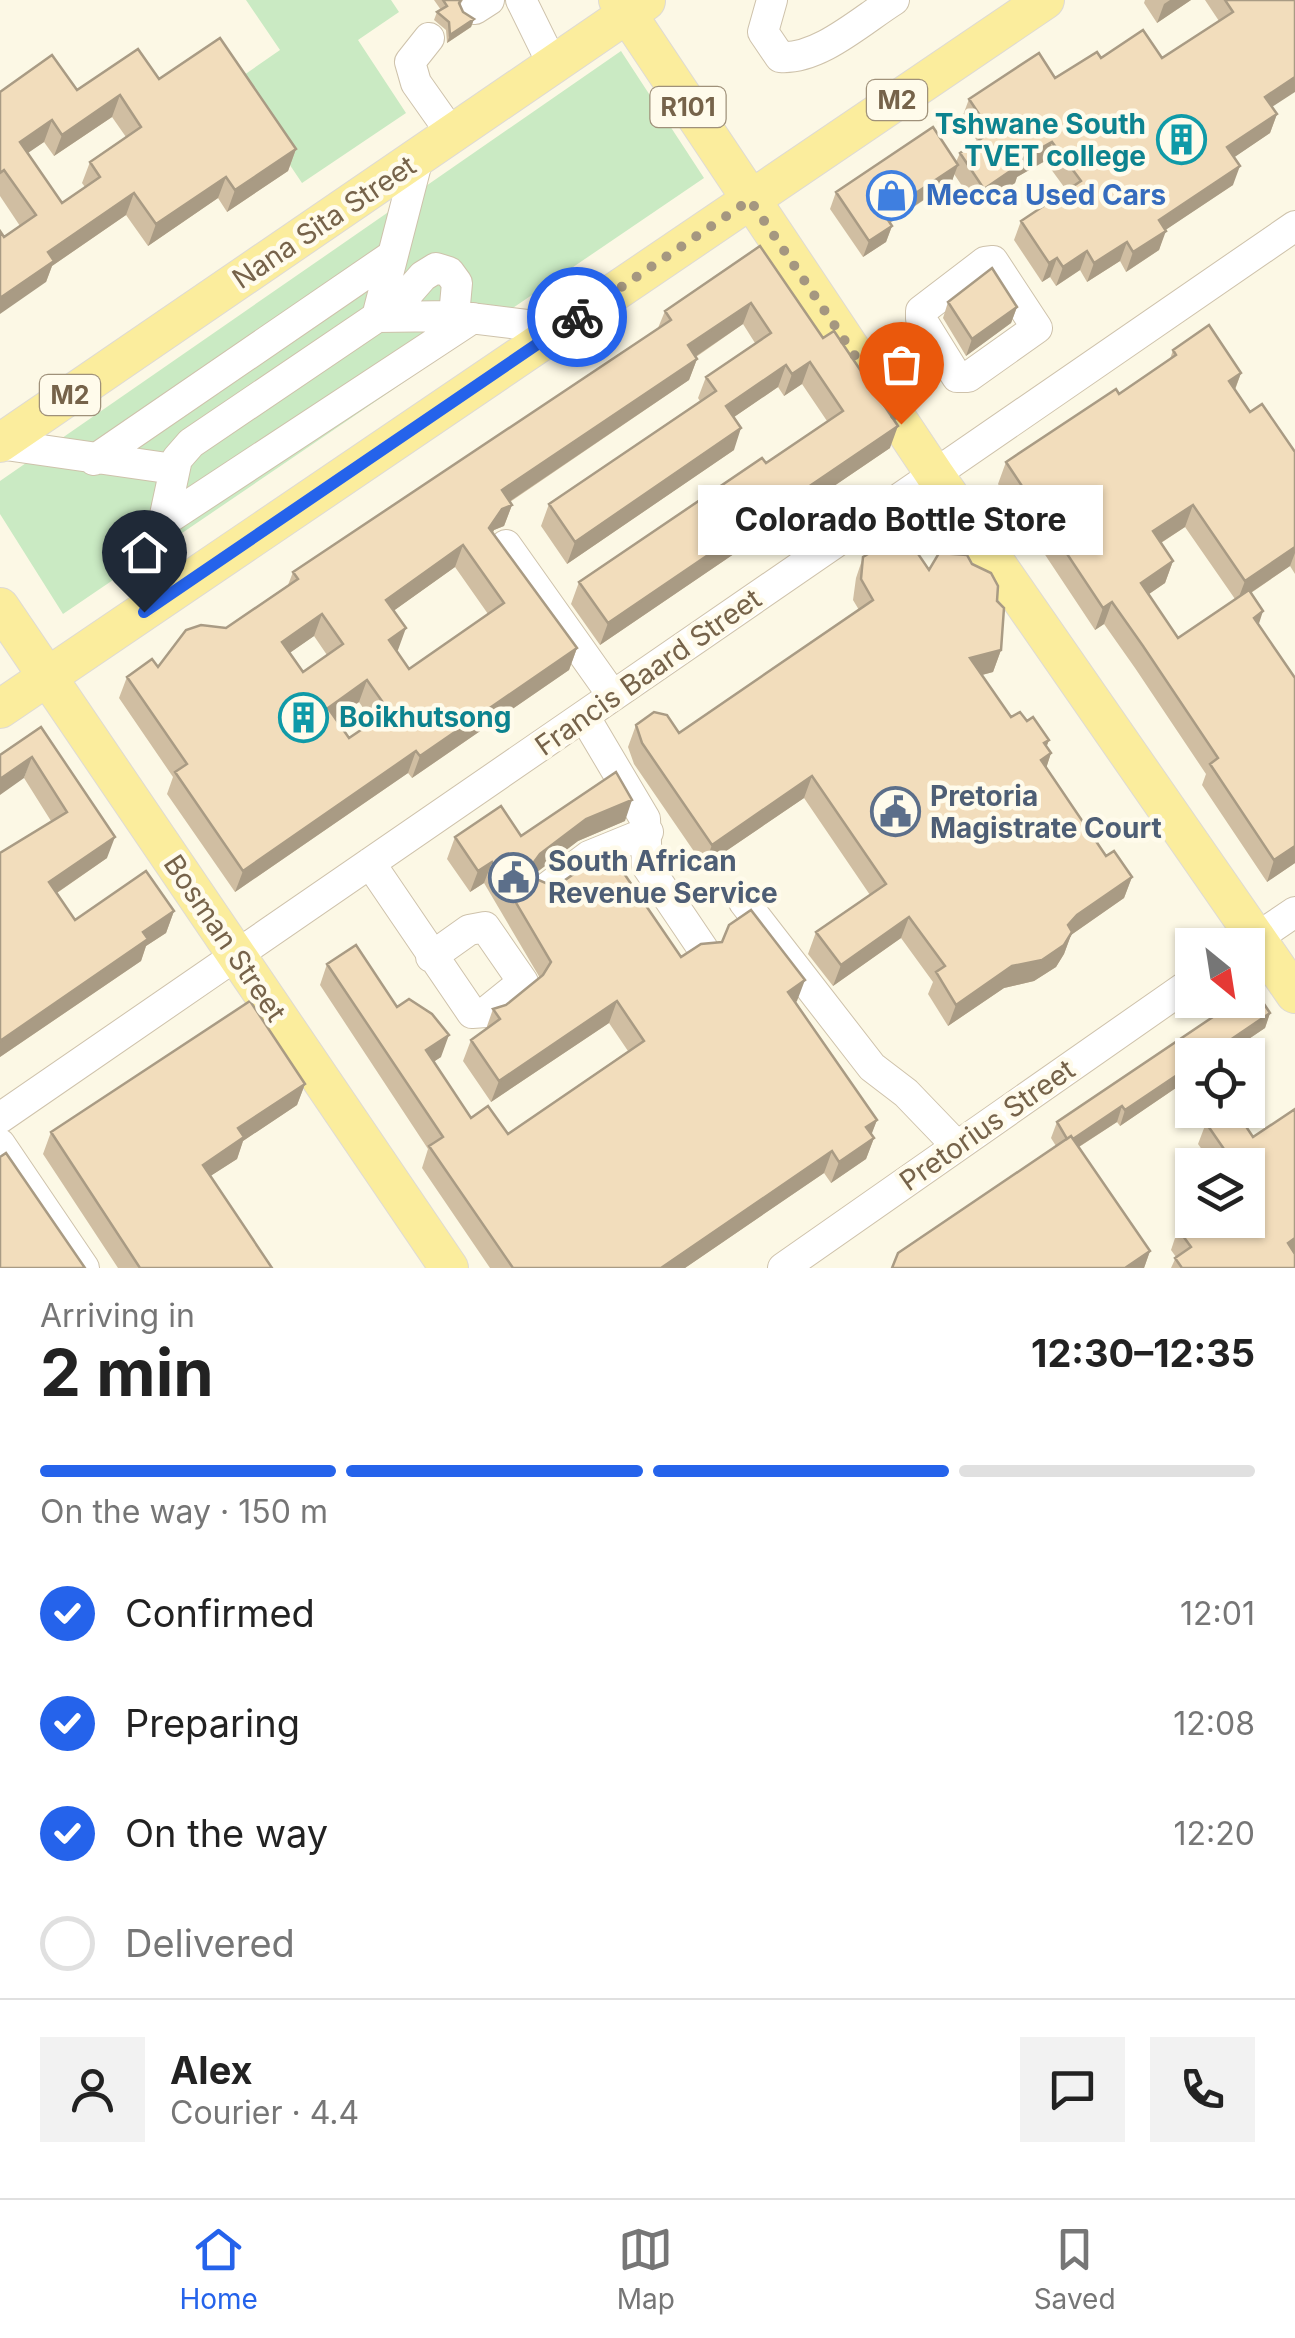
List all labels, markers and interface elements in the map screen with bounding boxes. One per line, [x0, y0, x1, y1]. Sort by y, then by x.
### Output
road number: M2 [867, 80, 927, 120]
road number: R101 [650, 87, 726, 127]
place label: Tshwane South TVET college [935, 107, 1146, 173]
building icon: Tshwane South TVET college [1155, 114, 1207, 166]
street label: Nana Sita Street [226, 148, 422, 296]
shop icon: Mecca Used Cars [865, 169, 917, 221]
place label: Mecca Used Cars [926, 178, 1166, 212]
courier [527, 267, 627, 367]
icon: bike [550, 290, 605, 345]
pin [859, 322, 944, 425]
icon: bag [874, 337, 929, 392]
road number: M2 [40, 375, 100, 415]
callout: Colorado Bottle Store [698, 484, 1104, 554]
text: Colorado Bottle Store [735, 500, 1066, 539]
pin [102, 510, 187, 613]
icon: home [117, 525, 172, 580]
street label: Francis Baard Street [529, 581, 767, 763]
building icon: Boikhutsong [278, 691, 330, 743]
place label: Boikhutsong [339, 700, 511, 734]
place label: Pretoria Magistrate Court [930, 779, 1162, 845]
public building icon: Pretoria Magistrate Court [869, 786, 921, 838]
place label: South African Revenue Service [548, 844, 778, 910]
street label: Bosman Street [157, 848, 293, 1028]
public building icon: South African Revenue Service [487, 851, 539, 903]
north arrow [1175, 928, 1265, 1018]
map controls [1175, 928, 1265, 1238]
button: locate [1175, 1038, 1265, 1128]
street label: Pretorius Street [893, 1052, 1081, 1198]
button: layers [1175, 1148, 1265, 1238]
text: Arriving in [40, 1296, 195, 1335]
text: 12:30–12:35 [1031, 1330, 1255, 1376]
text: 2 min [40, 1333, 214, 1412]
text: On the way · 150 m [40, 1492, 328, 1531]
icon: check [40, 1586, 95, 1641]
text: Confirmed [125, 1590, 315, 1636]
text: 12:01 [1180, 1594, 1255, 1633]
icon: check [40, 1696, 95, 1751]
text: Preparing [125, 1700, 300, 1746]
text: 12:08 [1173, 1704, 1255, 1743]
icon: check [40, 1806, 95, 1861]
text: On the way [125, 1810, 328, 1856]
text: 12:20 [1174, 1814, 1255, 1853]
text: Delivered [125, 1920, 295, 1966]
button: person [40, 2037, 145, 2142]
button: chat [1020, 2037, 1125, 2142]
button: phone [1150, 2037, 1255, 2142]
text: Alex [170, 2047, 253, 2093]
text: Courier · 4.4 [170, 2093, 359, 2132]
tab: Home [179, 2222, 258, 2316]
tab: Map [617, 2222, 675, 2316]
tab: Saved [1034, 2222, 1116, 2316]

